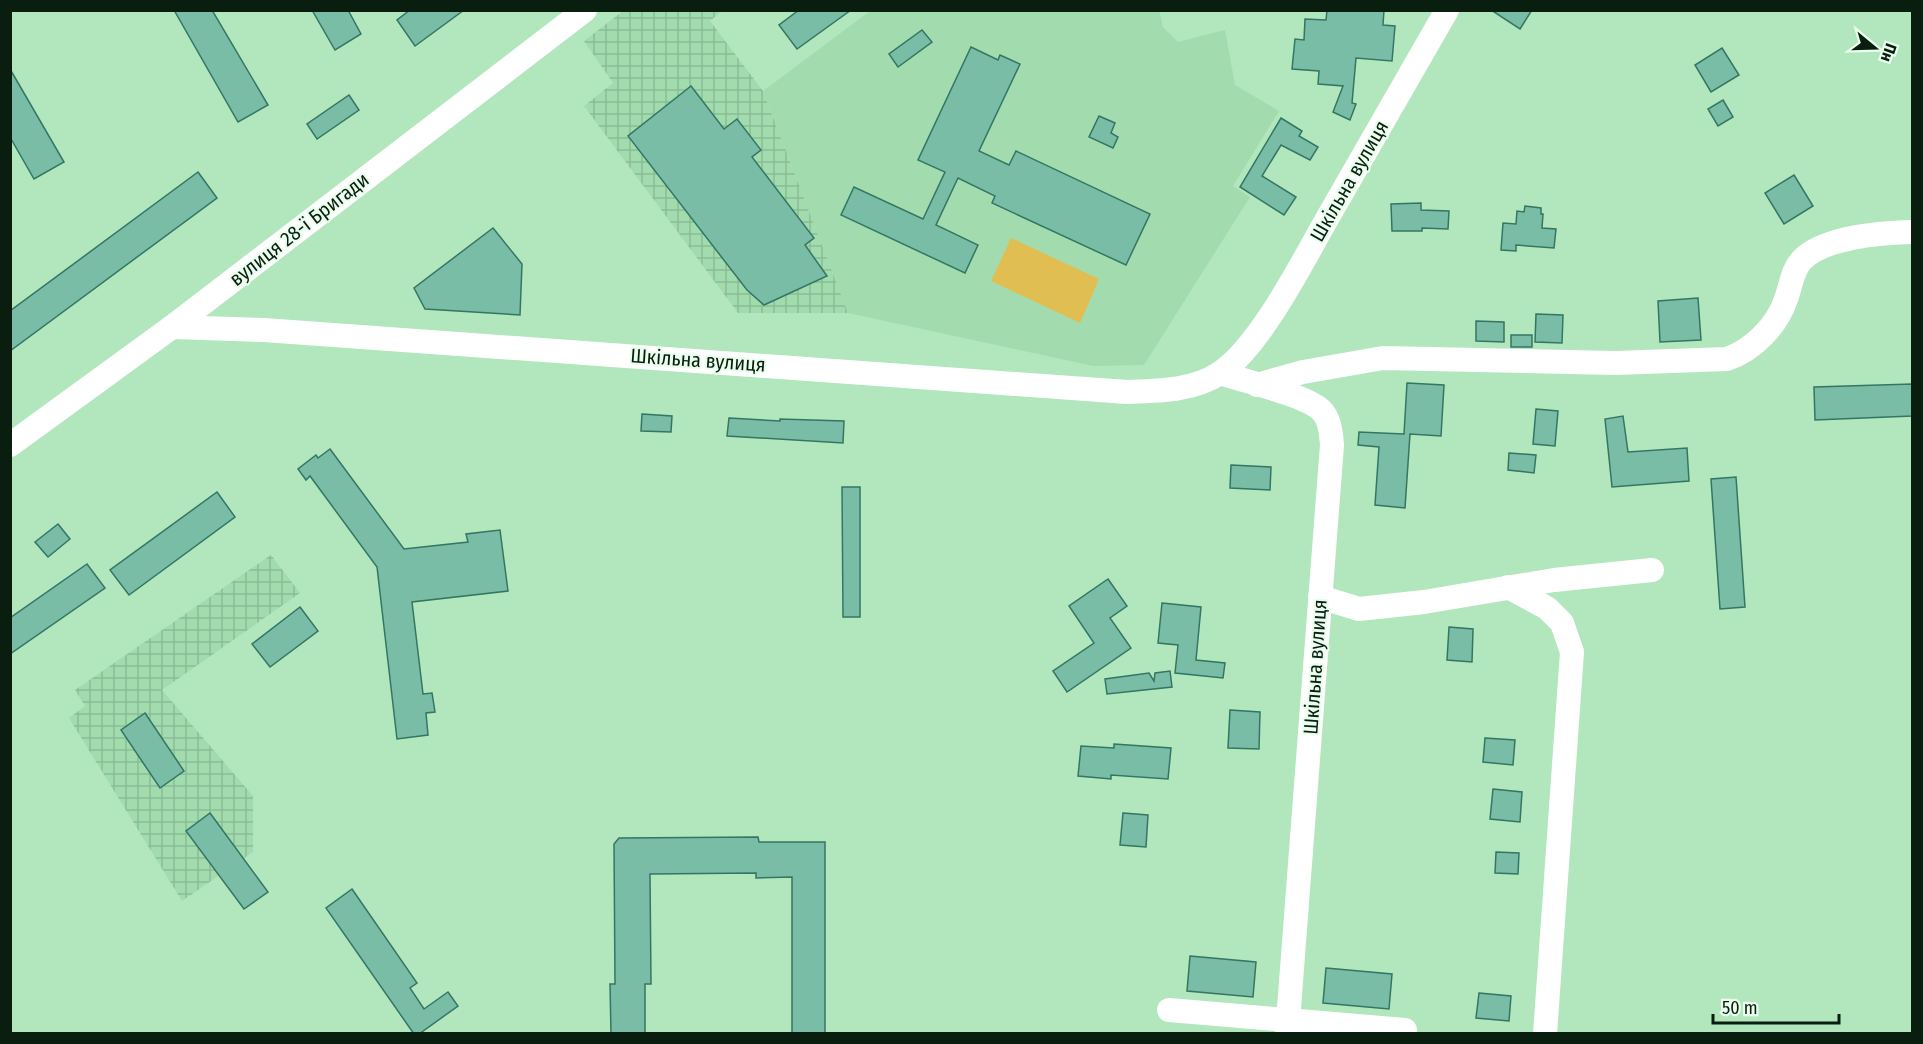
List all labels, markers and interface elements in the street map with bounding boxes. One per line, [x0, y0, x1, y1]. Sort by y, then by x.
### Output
north arrow [1845, 18, 1905, 78]
text: Пн [1877, 41, 1901, 64]
street label: Шкільна вулиця [1305, 116, 1393, 246]
street label: вулиця 28-ї Бригади [225, 167, 373, 291]
street label: Шкільна вулиця [630, 343, 766, 377]
street label: Шкільна вулиця [1298, 599, 1332, 735]
scale bar [1713, 987, 1839, 1025]
text: 50 m [1722, 997, 1758, 1019]

